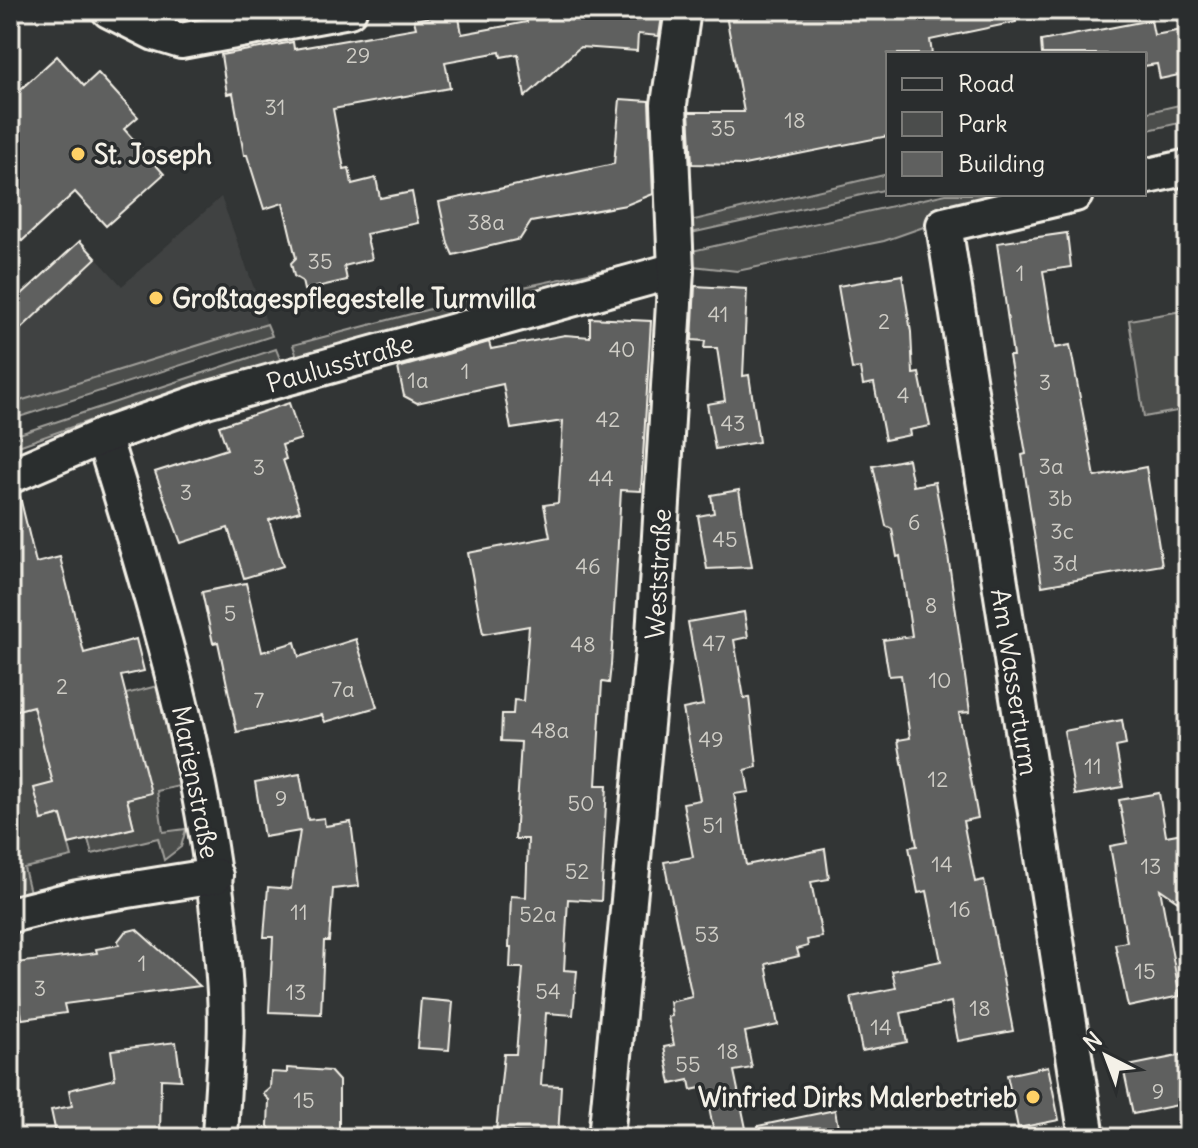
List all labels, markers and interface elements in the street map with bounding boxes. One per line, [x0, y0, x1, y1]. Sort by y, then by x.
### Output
house number: 29 [346, 41, 370, 69]
legend [886, 52, 1146, 196]
text: Road [958, 68, 1014, 98]
house number: 31 [265, 93, 286, 121]
house number: 18 [784, 106, 806, 134]
text: Park [958, 108, 1008, 138]
house number: 35 [710, 114, 736, 142]
place label: St. Joseph [94, 138, 212, 171]
marker: St. Joseph [69, 145, 87, 163]
text: Building [958, 148, 1045, 178]
house number: 38a [467, 208, 505, 236]
house number: 35 [307, 247, 333, 275]
house number: 1 [1016, 259, 1024, 287]
place label: Großtagespflegestelle Turmvilla [172, 282, 536, 315]
marker: Großtagespflegestelle Turmvilla [147, 289, 165, 307]
house number: 41 [707, 300, 729, 328]
house number: 2 [878, 307, 890, 335]
street label: Paulusstraße [263, 326, 417, 400]
house number: 40 [608, 335, 636, 363]
house number: 1 [461, 357, 469, 385]
house number: 1a [407, 366, 429, 394]
house number: 3 [1039, 368, 1051, 396]
house number: 4 [897, 381, 909, 409]
house number: 42 [596, 405, 620, 433]
house number: 43 [720, 409, 746, 437]
house number: 3a [1038, 452, 1064, 480]
house number: 3 [253, 453, 265, 481]
house number: 44 [588, 464, 614, 492]
house number: 3 [180, 478, 192, 506]
house number: 3b [1048, 484, 1072, 512]
street label: Weststraße [638, 508, 678, 640]
house number: 6 [908, 508, 920, 536]
house number: 3c [1050, 517, 1074, 545]
house number: 45 [712, 525, 738, 553]
house number: 3d [1052, 549, 1078, 577]
house number: 46 [575, 552, 601, 580]
street label: Am Wasserturm [984, 586, 1046, 778]
house number: 8 [925, 591, 937, 619]
house number: 5 [224, 599, 236, 627]
house number: 47 [702, 629, 726, 657]
house number: 48 [570, 630, 596, 658]
house number: 10 [928, 666, 952, 694]
house number: 2 [56, 672, 68, 700]
house number: 7a [331, 675, 355, 703]
house number: 7 [254, 686, 265, 714]
street label: Marienstraße [165, 703, 227, 861]
house number: 48a [531, 716, 569, 744]
house number: 49 [698, 725, 724, 753]
house number: 11 [1084, 752, 1102, 780]
house number: 12 [928, 765, 948, 793]
house number: 9 [275, 784, 287, 812]
house number: 50 [567, 789, 595, 817]
house number: 51 [702, 811, 724, 839]
house number: 14 [931, 850, 953, 878]
house number: 13 [1140, 852, 1162, 880]
house number: 52 [565, 857, 589, 885]
house number: 16 [949, 895, 971, 923]
house number: 11 [290, 898, 308, 926]
house number: 52a [519, 900, 557, 928]
house number: 53 [694, 920, 720, 948]
house number: 1 [138, 949, 146, 977]
house number: 15 [1134, 957, 1156, 985]
house number: 3 [34, 974, 46, 1002]
house number: 54 [535, 977, 561, 1005]
house number: 13 [285, 978, 307, 1006]
house number: 18 [969, 994, 991, 1022]
house number: 14 [870, 1013, 892, 1041]
north arrow [1066, 1016, 1146, 1096]
text: N [1078, 1026, 1108, 1057]
house number: 18 [717, 1037, 739, 1065]
house number: 55 [675, 1050, 701, 1078]
house number: 9 [1152, 1077, 1164, 1105]
place label: Winfried Dirks Malerbetrieb [698, 1081, 1017, 1114]
house number: 15 [293, 1086, 315, 1114]
marker: Winfried Dirks Malerbetrieb [1024, 1088, 1042, 1106]

